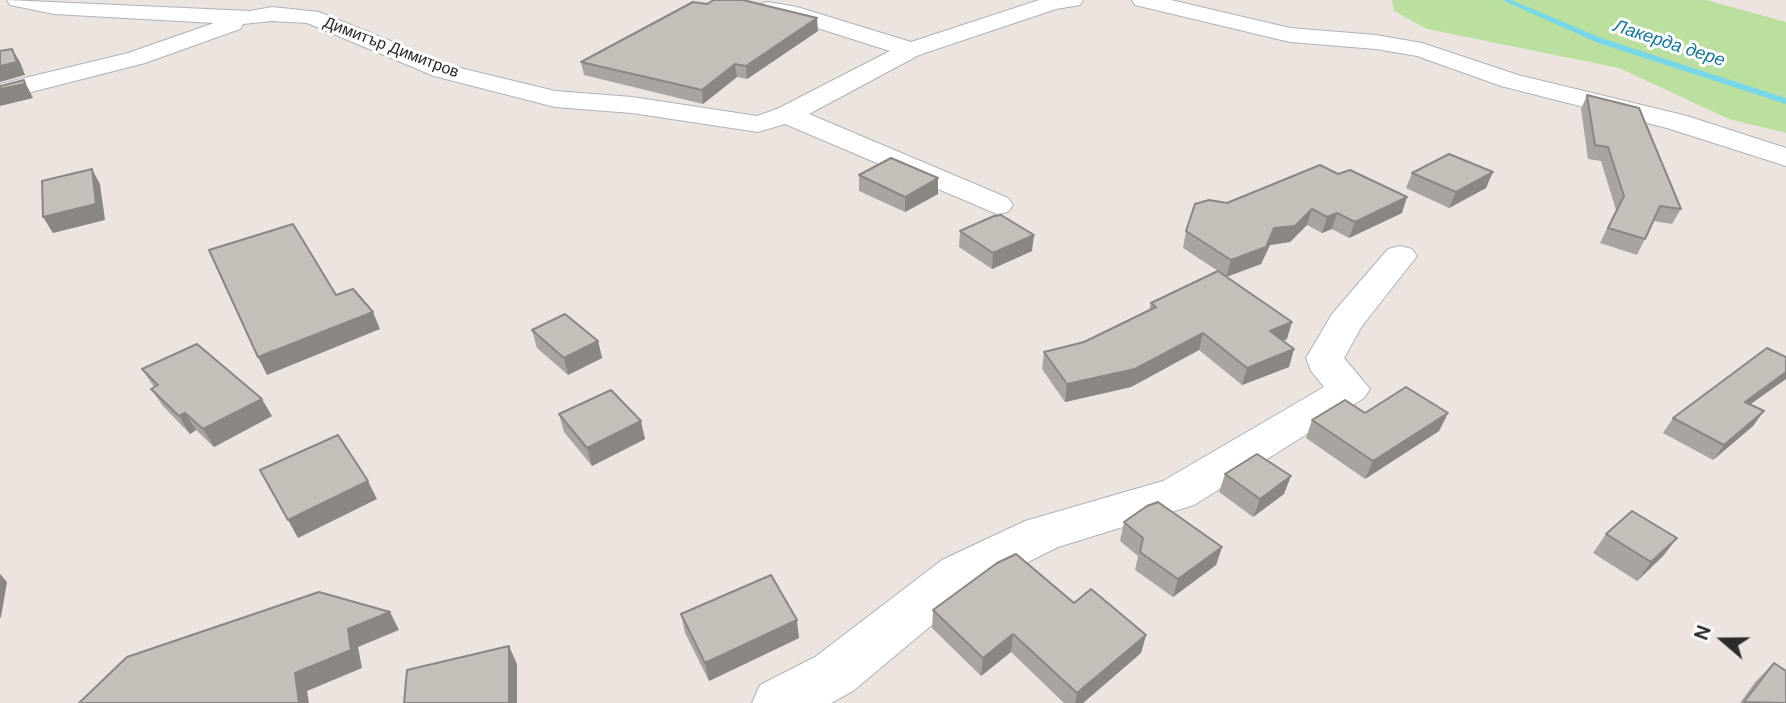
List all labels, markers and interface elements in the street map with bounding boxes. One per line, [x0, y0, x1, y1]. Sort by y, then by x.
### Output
street label: Димитър Димитров [321, 13, 461, 83]
water label: Лакерда дере [1611, 16, 1727, 72]
north arrow [1688, 605, 1758, 675]
text: N [1689, 622, 1717, 643]

